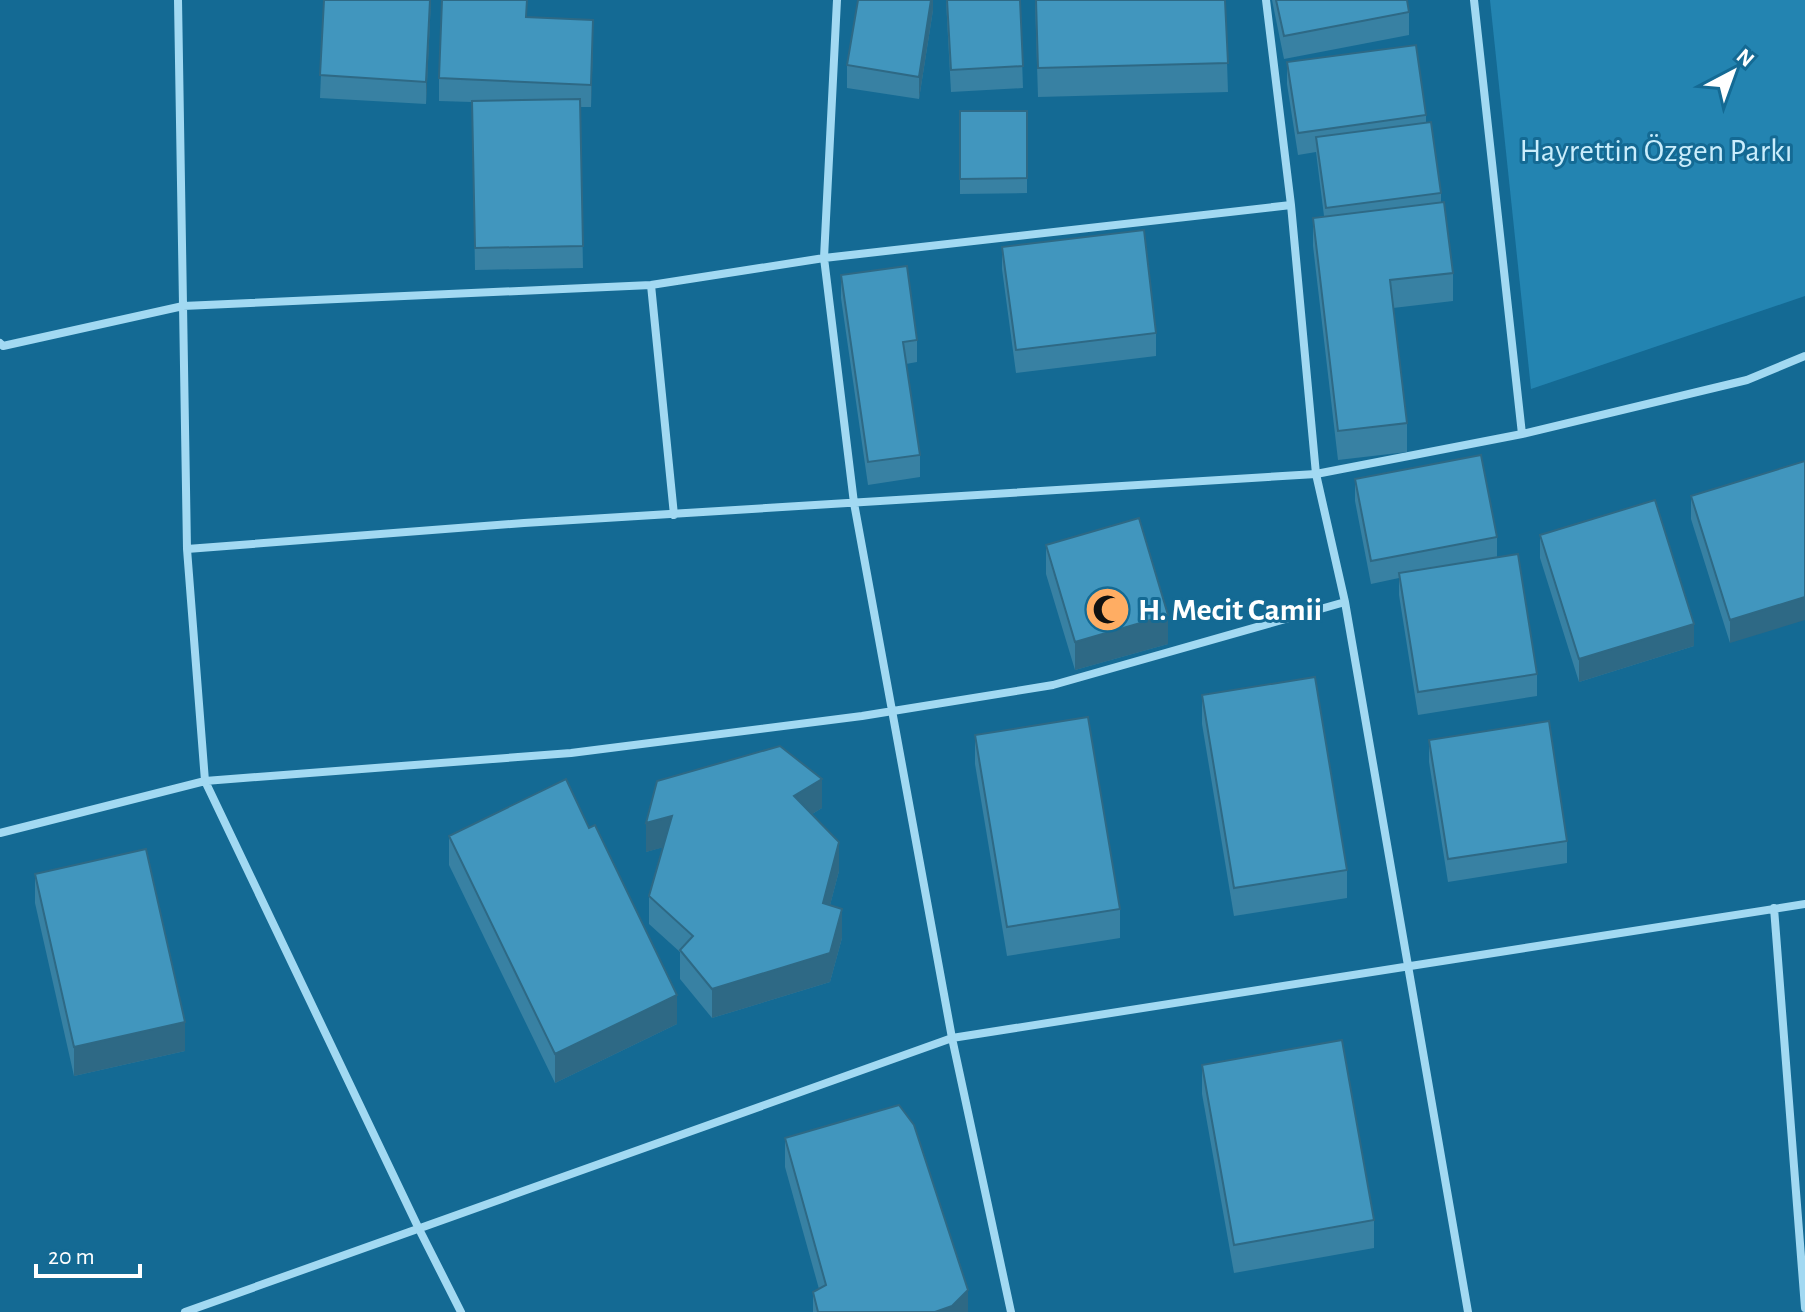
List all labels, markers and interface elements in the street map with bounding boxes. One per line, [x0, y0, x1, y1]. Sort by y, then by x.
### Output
north arrow [1693, 32, 1773, 112]
text: N [1732, 44, 1758, 71]
park label: Hayrettin Özgen Parkı [1520, 134, 1792, 167]
mosque icon: H. Mecit Camii [1083, 585, 1131, 633]
place label: H. Mecit Camii [1138, 594, 1322, 626]
scale bar [36, 1228, 140, 1278]
text: 20 m [48, 1245, 95, 1269]

